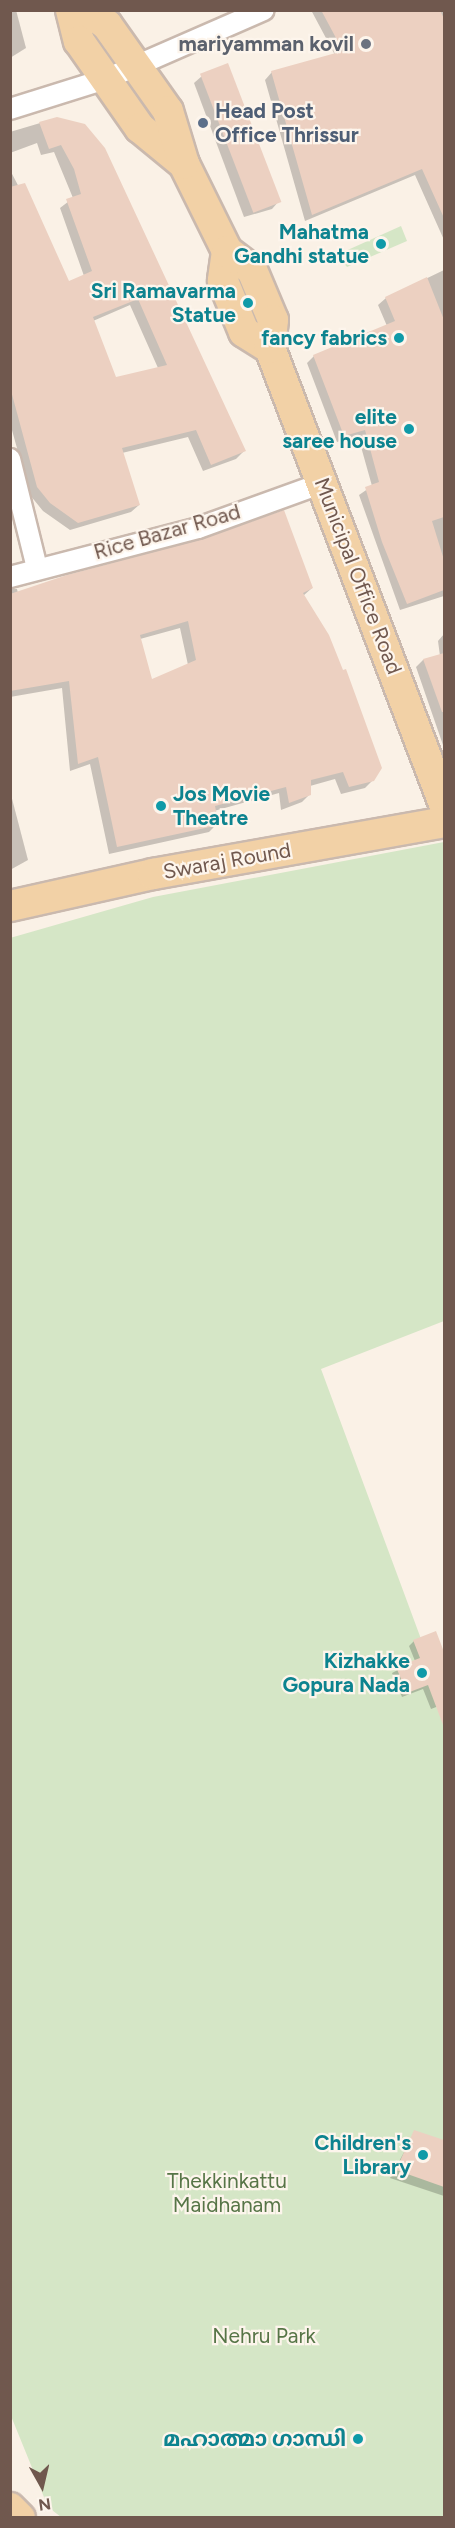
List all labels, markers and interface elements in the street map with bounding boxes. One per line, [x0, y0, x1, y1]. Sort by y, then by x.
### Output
place label: mariyamman kovil [179, 31, 354, 57]
marker: mariyamman kovil [359, 37, 373, 51]
place label: Head Post Office Thrissur [215, 98, 359, 148]
marker: Head Post Office Thrissur [196, 116, 210, 130]
place label: Mahatma Gandhi statue [234, 219, 369, 269]
marker: Mahatma Gandhi statue [374, 237, 388, 251]
place label: Sri Ramavarma Statue [91, 278, 236, 328]
marker: Sri Ramavarma Statue [241, 296, 255, 310]
place label: fancy fabrics [261, 325, 387, 351]
marker: fancy fabrics [392, 331, 406, 345]
place label: elite saree house [282, 404, 397, 454]
marker: elite saree house [402, 422, 416, 436]
street label: Municipal Office Road [309, 474, 407, 678]
street label: Rice Bazar Road [91, 499, 243, 565]
place label: Jos Movie Theatre [173, 781, 270, 831]
marker: Jos Movie Theatre [154, 799, 168, 813]
street label: Swaraj Round [161, 837, 293, 885]
place label: Kizhakke Gopura Nada [282, 1648, 410, 1698]
marker: Kizhakke Gopura Nada [415, 1666, 429, 1680]
place label: Children's Library [314, 2130, 411, 2180]
marker: Children's Library [416, 2148, 430, 2162]
park label: Thekkinkattu Maidhanam [167, 2168, 287, 2218]
park label: Nehru Park [212, 2323, 316, 2349]
place label: മഹാത്മാ ഗാന്ധി [163, 2426, 346, 2452]
marker: മഹാത്മാ ഗാന്ധി [351, 2432, 365, 2446]
north arrow [12, 2456, 72, 2516]
text: N [37, 2494, 52, 2515]

